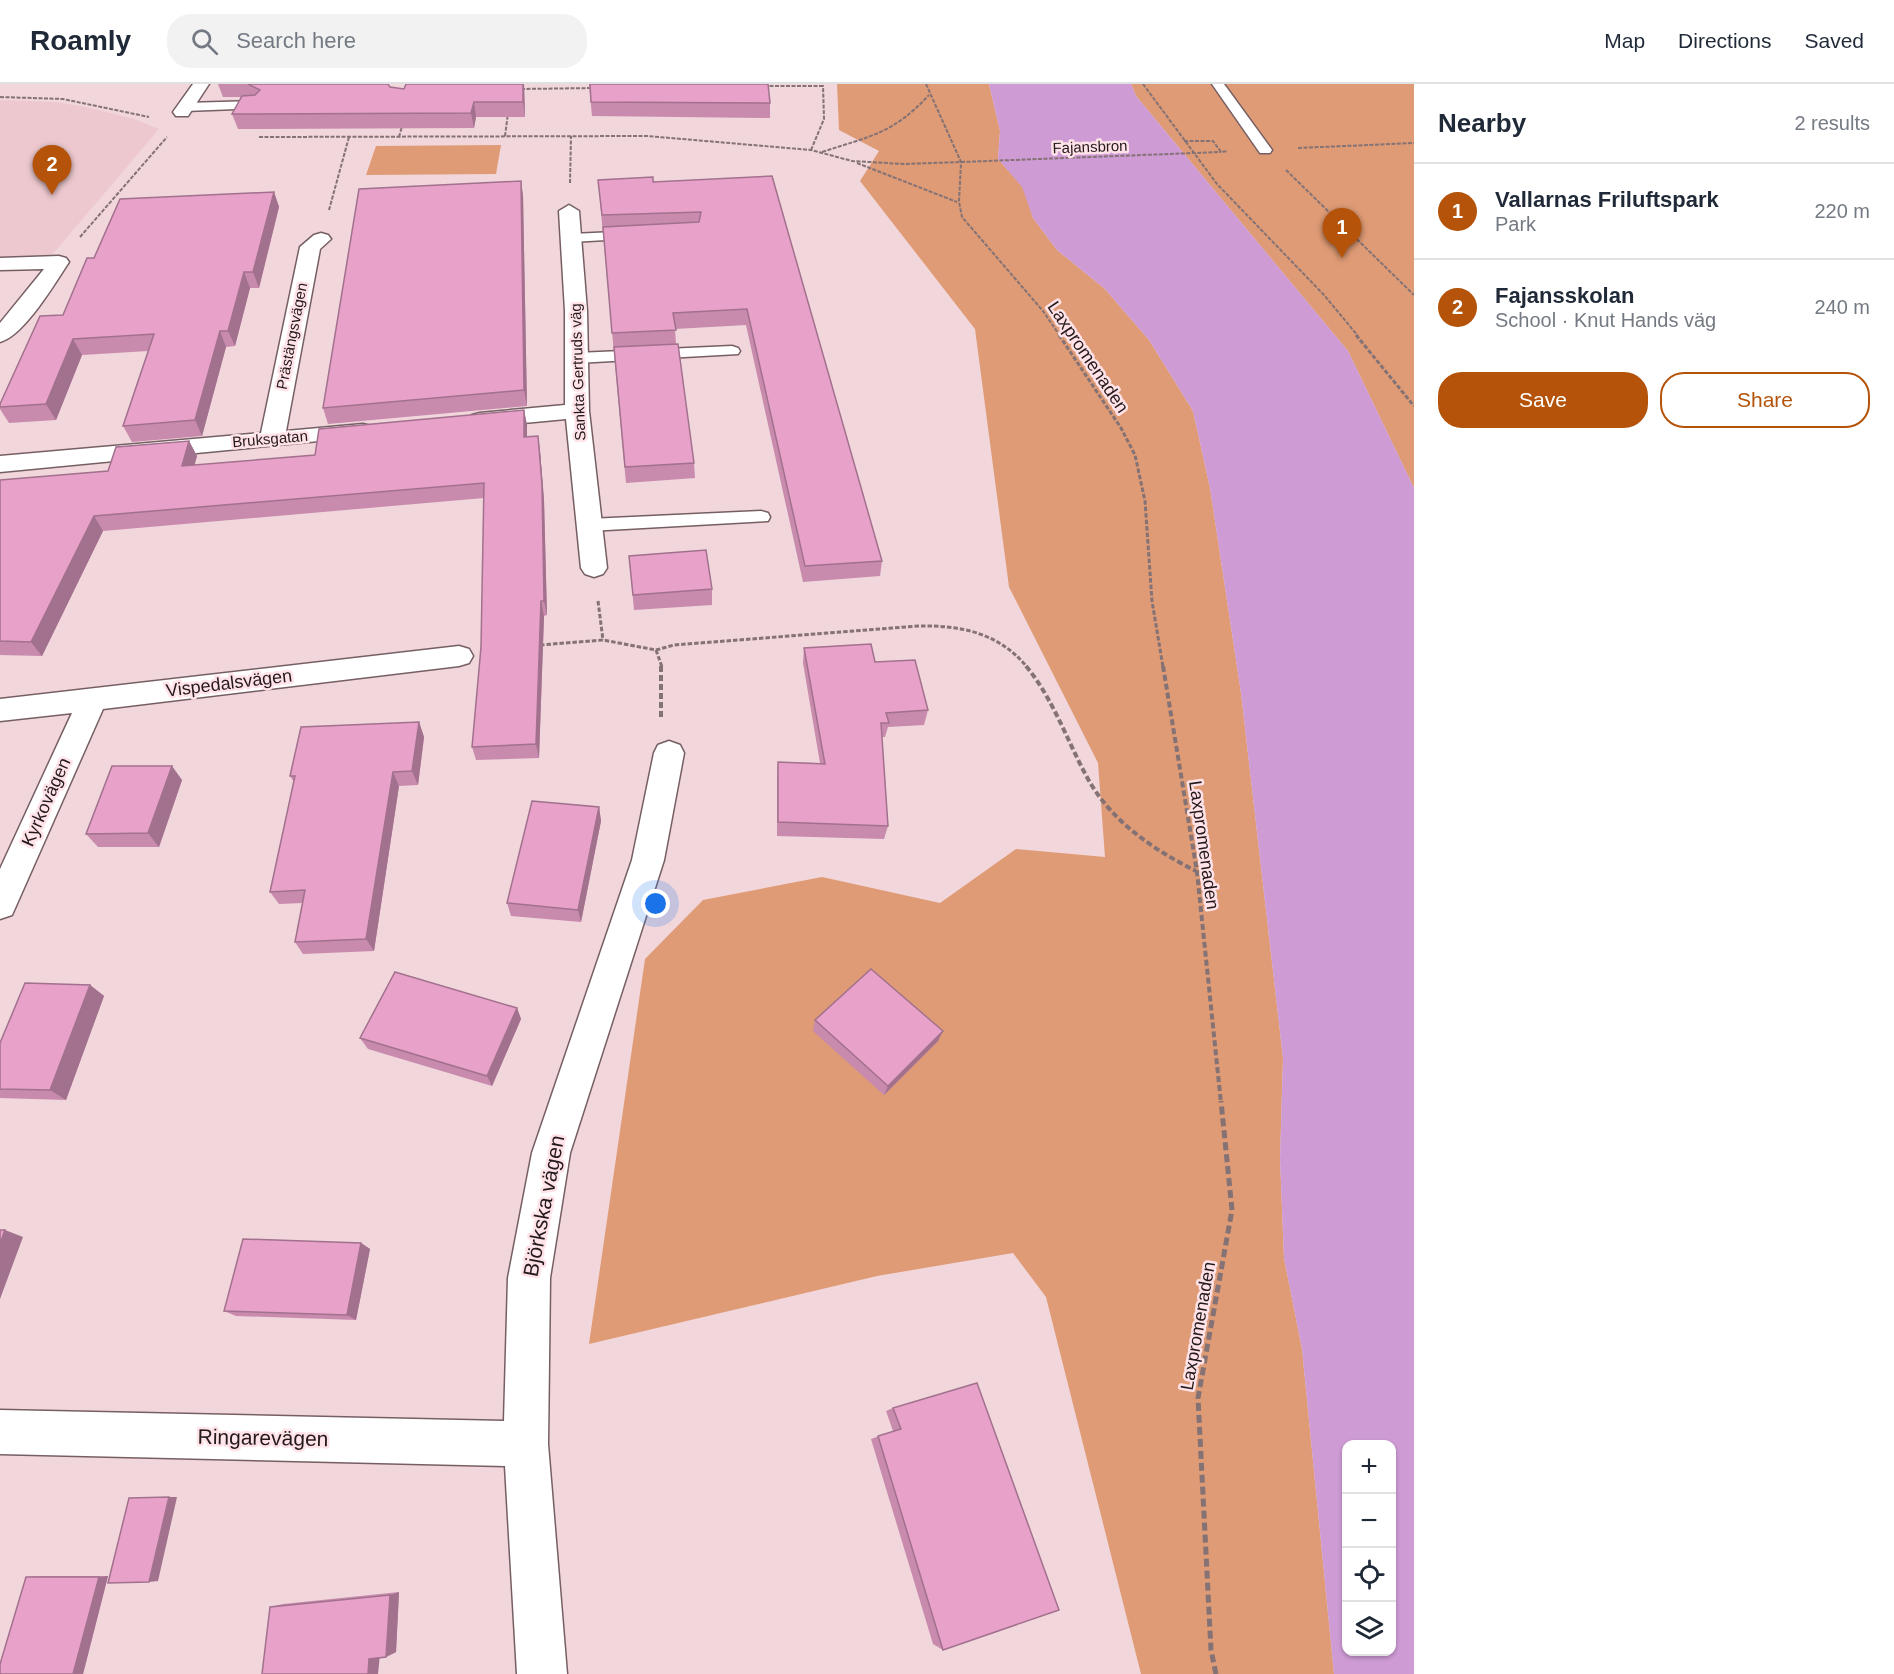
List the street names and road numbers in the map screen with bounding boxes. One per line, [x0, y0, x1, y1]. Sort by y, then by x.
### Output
street label: Fajansbron [1052, 137, 1128, 156]
street label: Prästängsvägen [273, 281, 310, 391]
street label: Laxpromenaden [1043, 297, 1133, 417]
street label: Sankta Gertruds väg [567, 303, 588, 441]
street label: Bruksgatan [231, 427, 308, 450]
street label: Vispedalsvägen [165, 665, 293, 701]
street label: Kyrkovägen [18, 755, 74, 849]
street label: Laxpromenaden [1185, 779, 1223, 911]
street label: Björkska vägen [519, 1133, 568, 1279]
street label: Laxpromenaden [1177, 1260, 1219, 1392]
street label: Ringarevägen [197, 1425, 329, 1450]

